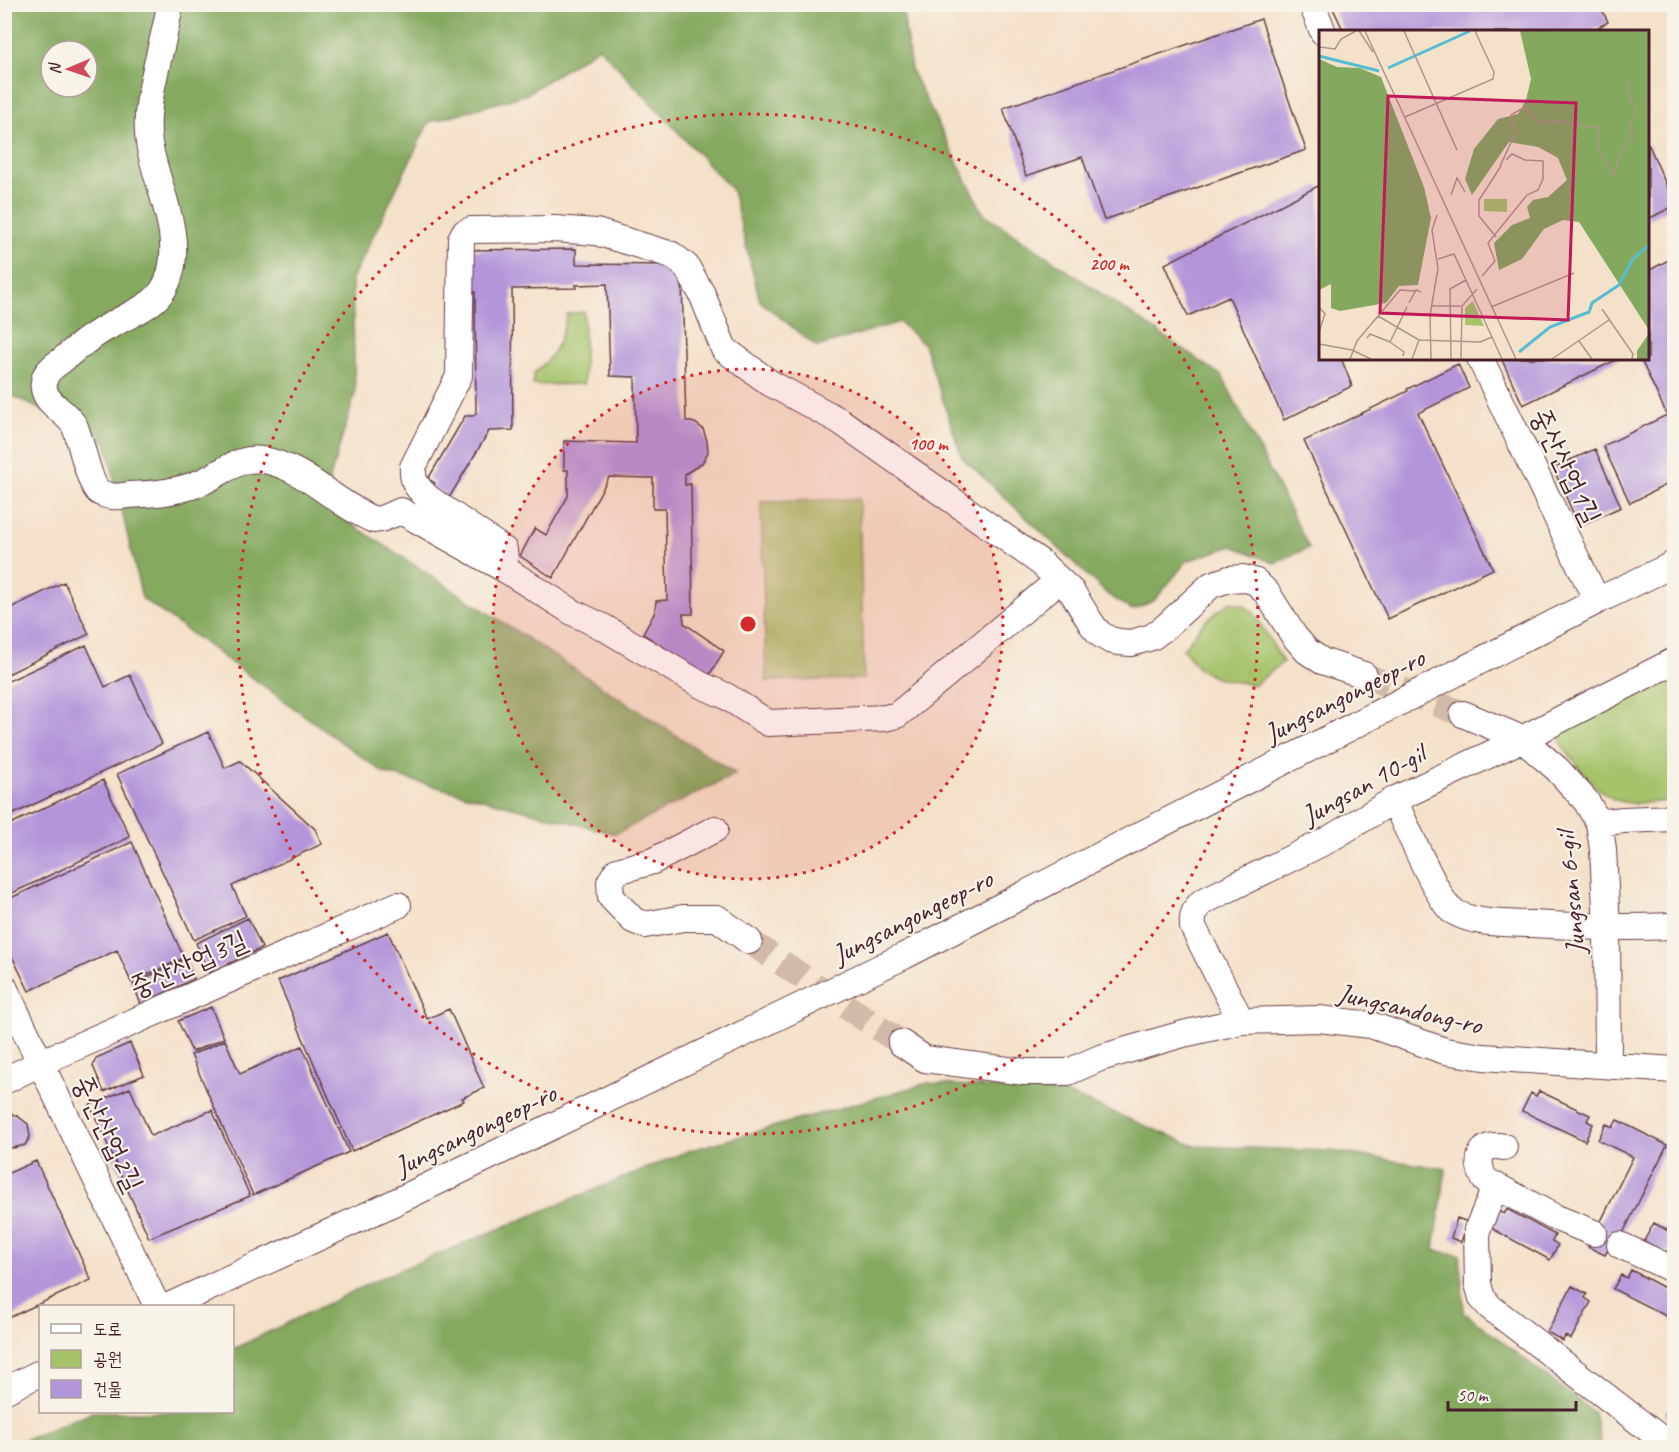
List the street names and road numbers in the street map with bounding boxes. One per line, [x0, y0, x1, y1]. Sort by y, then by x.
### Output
street label: 중산산업1길 [1523, 402, 1610, 530]
street label: Jungsangongeop-ro [1256, 639, 1432, 752]
street label: Jungsan 10-gil [1294, 734, 1436, 834]
street label: Jungsan 6-gil [1547, 825, 1593, 958]
street label: Jungsangongeop-ro [824, 860, 1000, 973]
street label: 중산산업3길 [124, 922, 253, 1005]
street label: Jungsandong-ro [1332, 974, 1487, 1043]
street label: 중산산업2길 [65, 1069, 152, 1197]
street label: Jungsangongeop-ro [387, 1074, 564, 1184]

